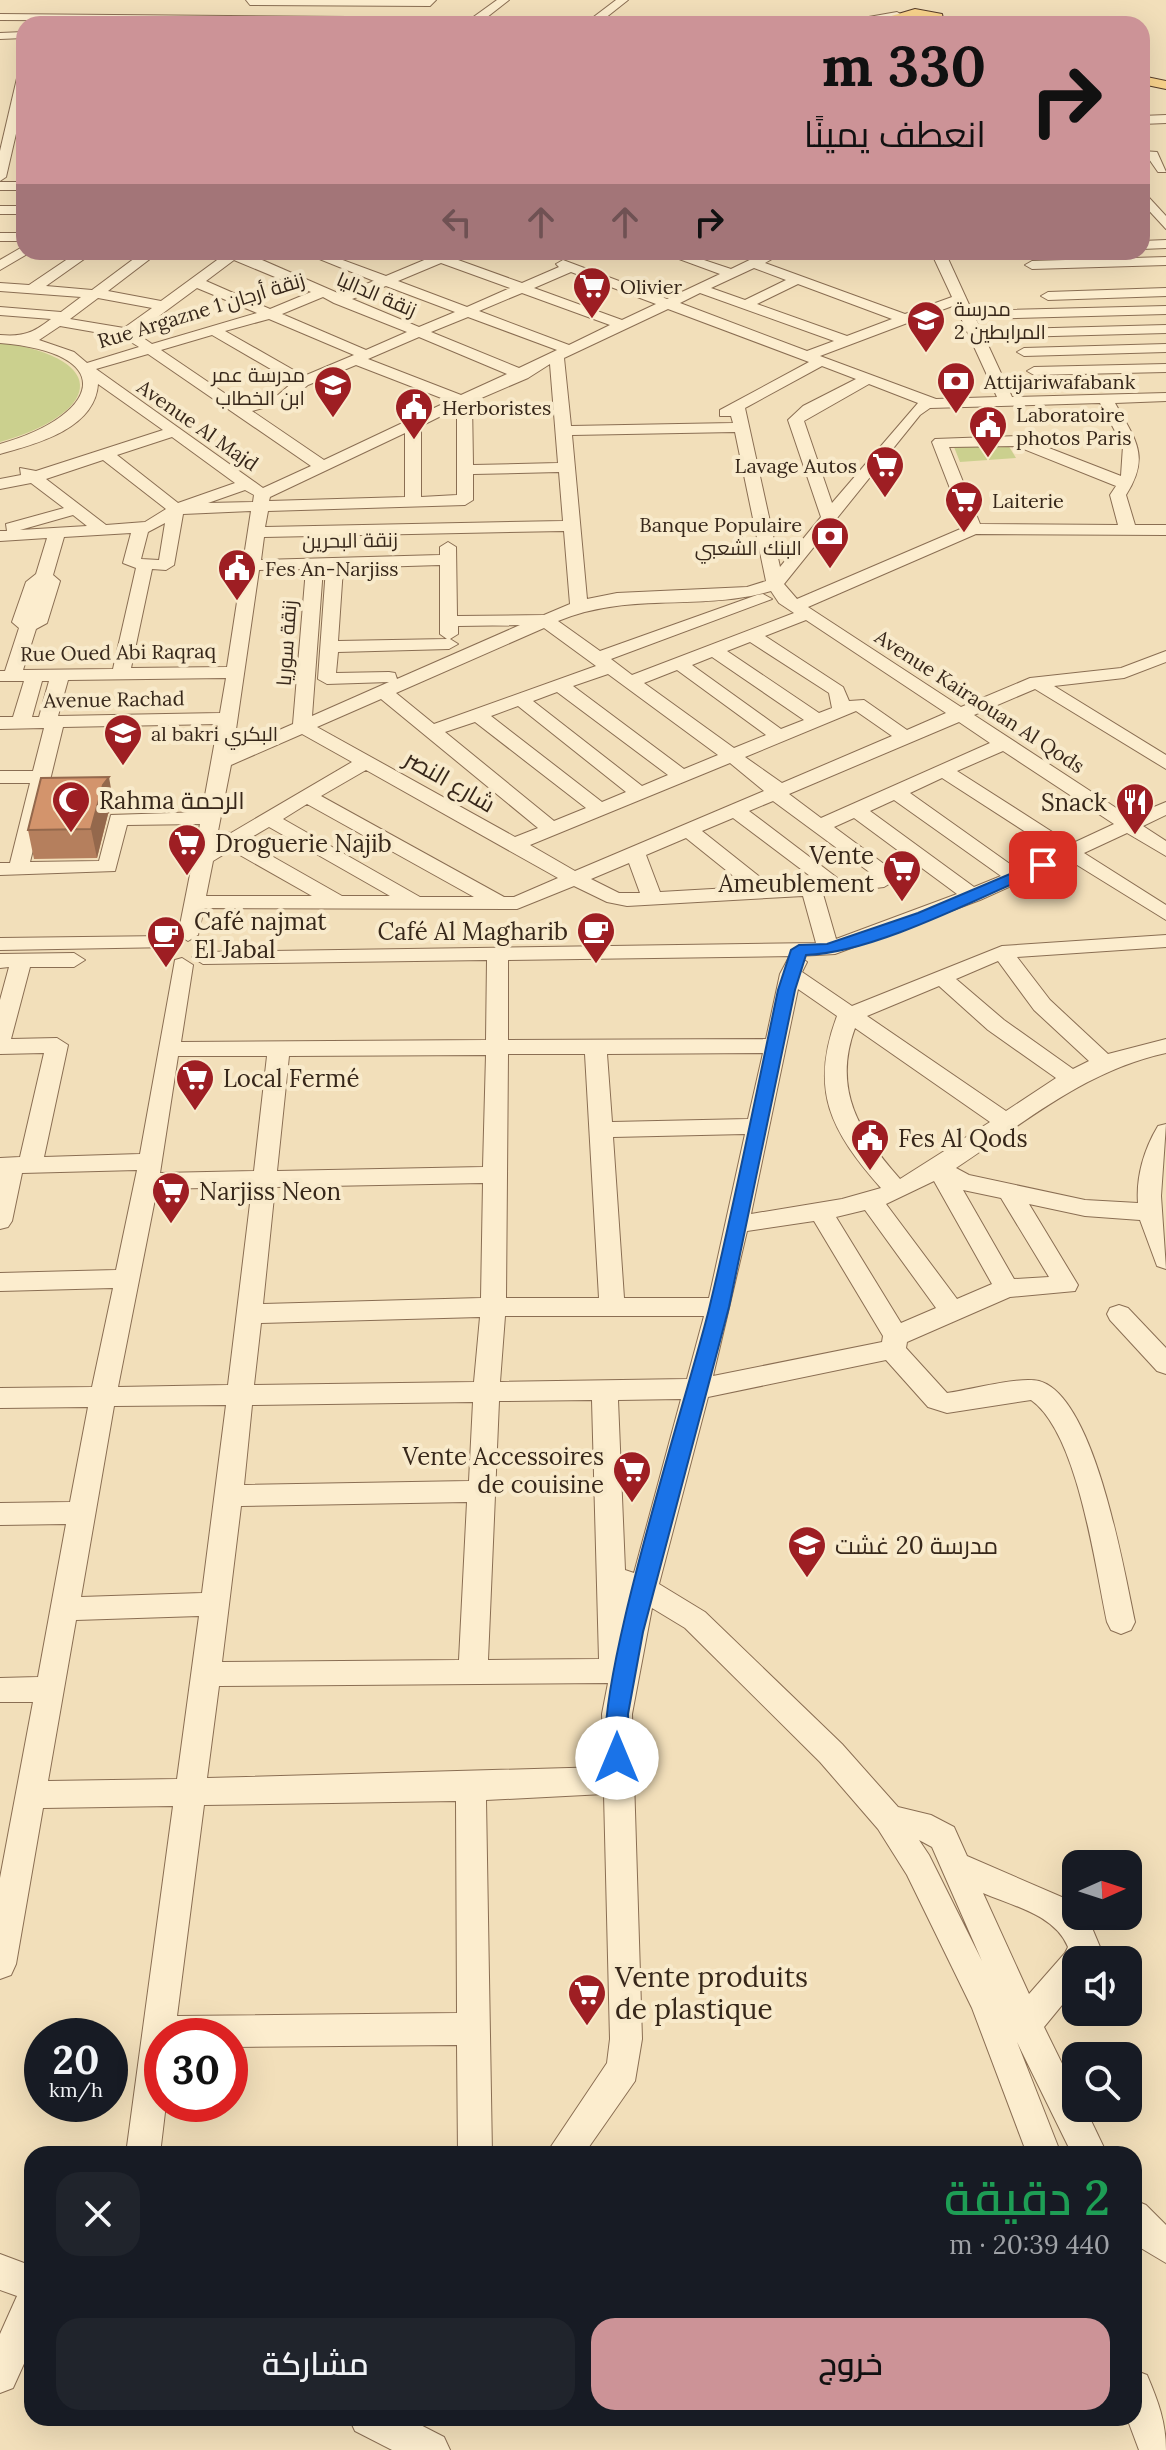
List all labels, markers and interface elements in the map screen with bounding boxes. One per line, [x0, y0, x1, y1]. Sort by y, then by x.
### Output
text: 330 m [821, 30, 986, 101]
icon: right [1014, 48, 1118, 152]
text: انعطف يمينًا [804, 111, 986, 157]
icon: left [435, 200, 479, 244]
icon: ahead [519, 200, 563, 244]
icon: ahead [603, 200, 647, 244]
icon: right [687, 200, 731, 244]
supermarket icon: Olivier [571, 265, 613, 320]
street label: زنقة الداليا [333, 266, 421, 322]
street label: Rue Argazne 1 زنقة أرجان [94, 267, 308, 354]
place label: Olivier [620, 274, 683, 299]
place label: مدرسة المرابطين 2 [954, 296, 1046, 345]
school or university icon: مدرسة المرابطين 2 [905, 299, 947, 354]
bank icon: Attijariwafabank [935, 360, 977, 415]
place label: مدرسة عمر ابن الخطاب [211, 362, 305, 411]
school or university icon: مدرسة عمر ابن الخطاب [312, 364, 354, 419]
place label: Attijariwafabank [983, 369, 1136, 394]
street label: Avenue Al Majd [132, 373, 263, 476]
public building icon: Herboristes [393, 386, 435, 441]
place label: Herboristes [442, 395, 551, 420]
place label: Laboratoire photos Paris [1016, 402, 1131, 450]
public building icon: Laboratoire photos Paris [967, 404, 1009, 459]
supermarket icon: Lavage Autos [864, 444, 906, 499]
place label: Lavage Autos [734, 453, 857, 478]
supermarket icon: Laiterie [943, 479, 985, 534]
place label: Laiterie [992, 488, 1064, 513]
place label: Banque Populaire البنك الشعبي [639, 512, 802, 564]
bank icon: Banque Populaire البنك الشعبي [809, 515, 851, 570]
street label: زنقة البحرين [302, 527, 398, 554]
public building icon: Fes An-Narjiss [216, 547, 258, 602]
place label: Fes An-Narjiss [265, 556, 399, 581]
street label: زنقة سوريا [271, 599, 301, 687]
street label: Avenue Kairaouan Al Qods [870, 623, 1090, 778]
street label: Rue Oued Abi Raqraq [20, 638, 217, 666]
street label: Avenue Rachad [42, 685, 185, 713]
school or university icon: al bakri البكري [102, 712, 144, 767]
place label: al bakri البكري [151, 721, 278, 750]
street label: شارع النصر [397, 742, 501, 820]
mosque icon: Rahma الرحمة [50, 779, 92, 834]
restaurant icon: Snack [1114, 781, 1156, 836]
place label: Rahma الرحمة [99, 785, 245, 816]
place label: Snack [1041, 787, 1107, 818]
supermarket icon: Droguerie Najib [166, 822, 208, 877]
place label: Droguerie Najib [215, 828, 392, 859]
pin [1009, 831, 1077, 899]
place label: Vente Ameublement [718, 840, 875, 899]
icon: arrive [1021, 843, 1065, 887]
supermarket icon: Vente Ameublement [881, 848, 923, 903]
place label: Café najmat El Jabal [194, 906, 327, 965]
cafe icon: Café Al Magharib [575, 910, 617, 965]
cafe icon: Café najmat El Jabal [145, 914, 187, 969]
place label: Café Al Magharib [378, 916, 568, 947]
supermarket icon: Local Fermé [174, 1057, 216, 1112]
place label: Local Fermé [223, 1063, 360, 1094]
public building icon: Fes Al Qods [849, 1117, 891, 1172]
place label: Fes Al Qods [898, 1123, 1028, 1154]
supermarket icon: Narjiss Neon [150, 1170, 192, 1225]
place label: Narjiss Neon [199, 1176, 341, 1207]
place label: Vente Accessoires de couisine [402, 1441, 604, 1500]
supermarket icon: Vente Accessoires de couisine [611, 1449, 653, 1504]
school or university icon: مدرسة 20 غشت [786, 1524, 828, 1579]
place label: مدرسة 20 غشت [835, 1530, 998, 1561]
position arrow [575, 1716, 659, 1800]
north arrow [1062, 1850, 1142, 1930]
map controls [1062, 1850, 1142, 2122]
button: sound [1062, 1946, 1142, 2026]
place label: Vente produits de plastique [614, 1959, 808, 2027]
supermarket icon: Vente produits de plastique [566, 1972, 608, 2027]
speed limit sign: 30 [144, 2018, 248, 2122]
text: 20 [53, 2034, 99, 2085]
button: search [1062, 2042, 1142, 2122]
text: km/h [49, 2077, 103, 2102]
text: 2 دقيقة [944, 2167, 1110, 2228]
button: close [56, 2172, 140, 2256]
text: 440 m · 20:39 [949, 2228, 1110, 2261]
button: مشاركة [56, 2318, 575, 2410]
button: خروج [591, 2318, 1110, 2410]

